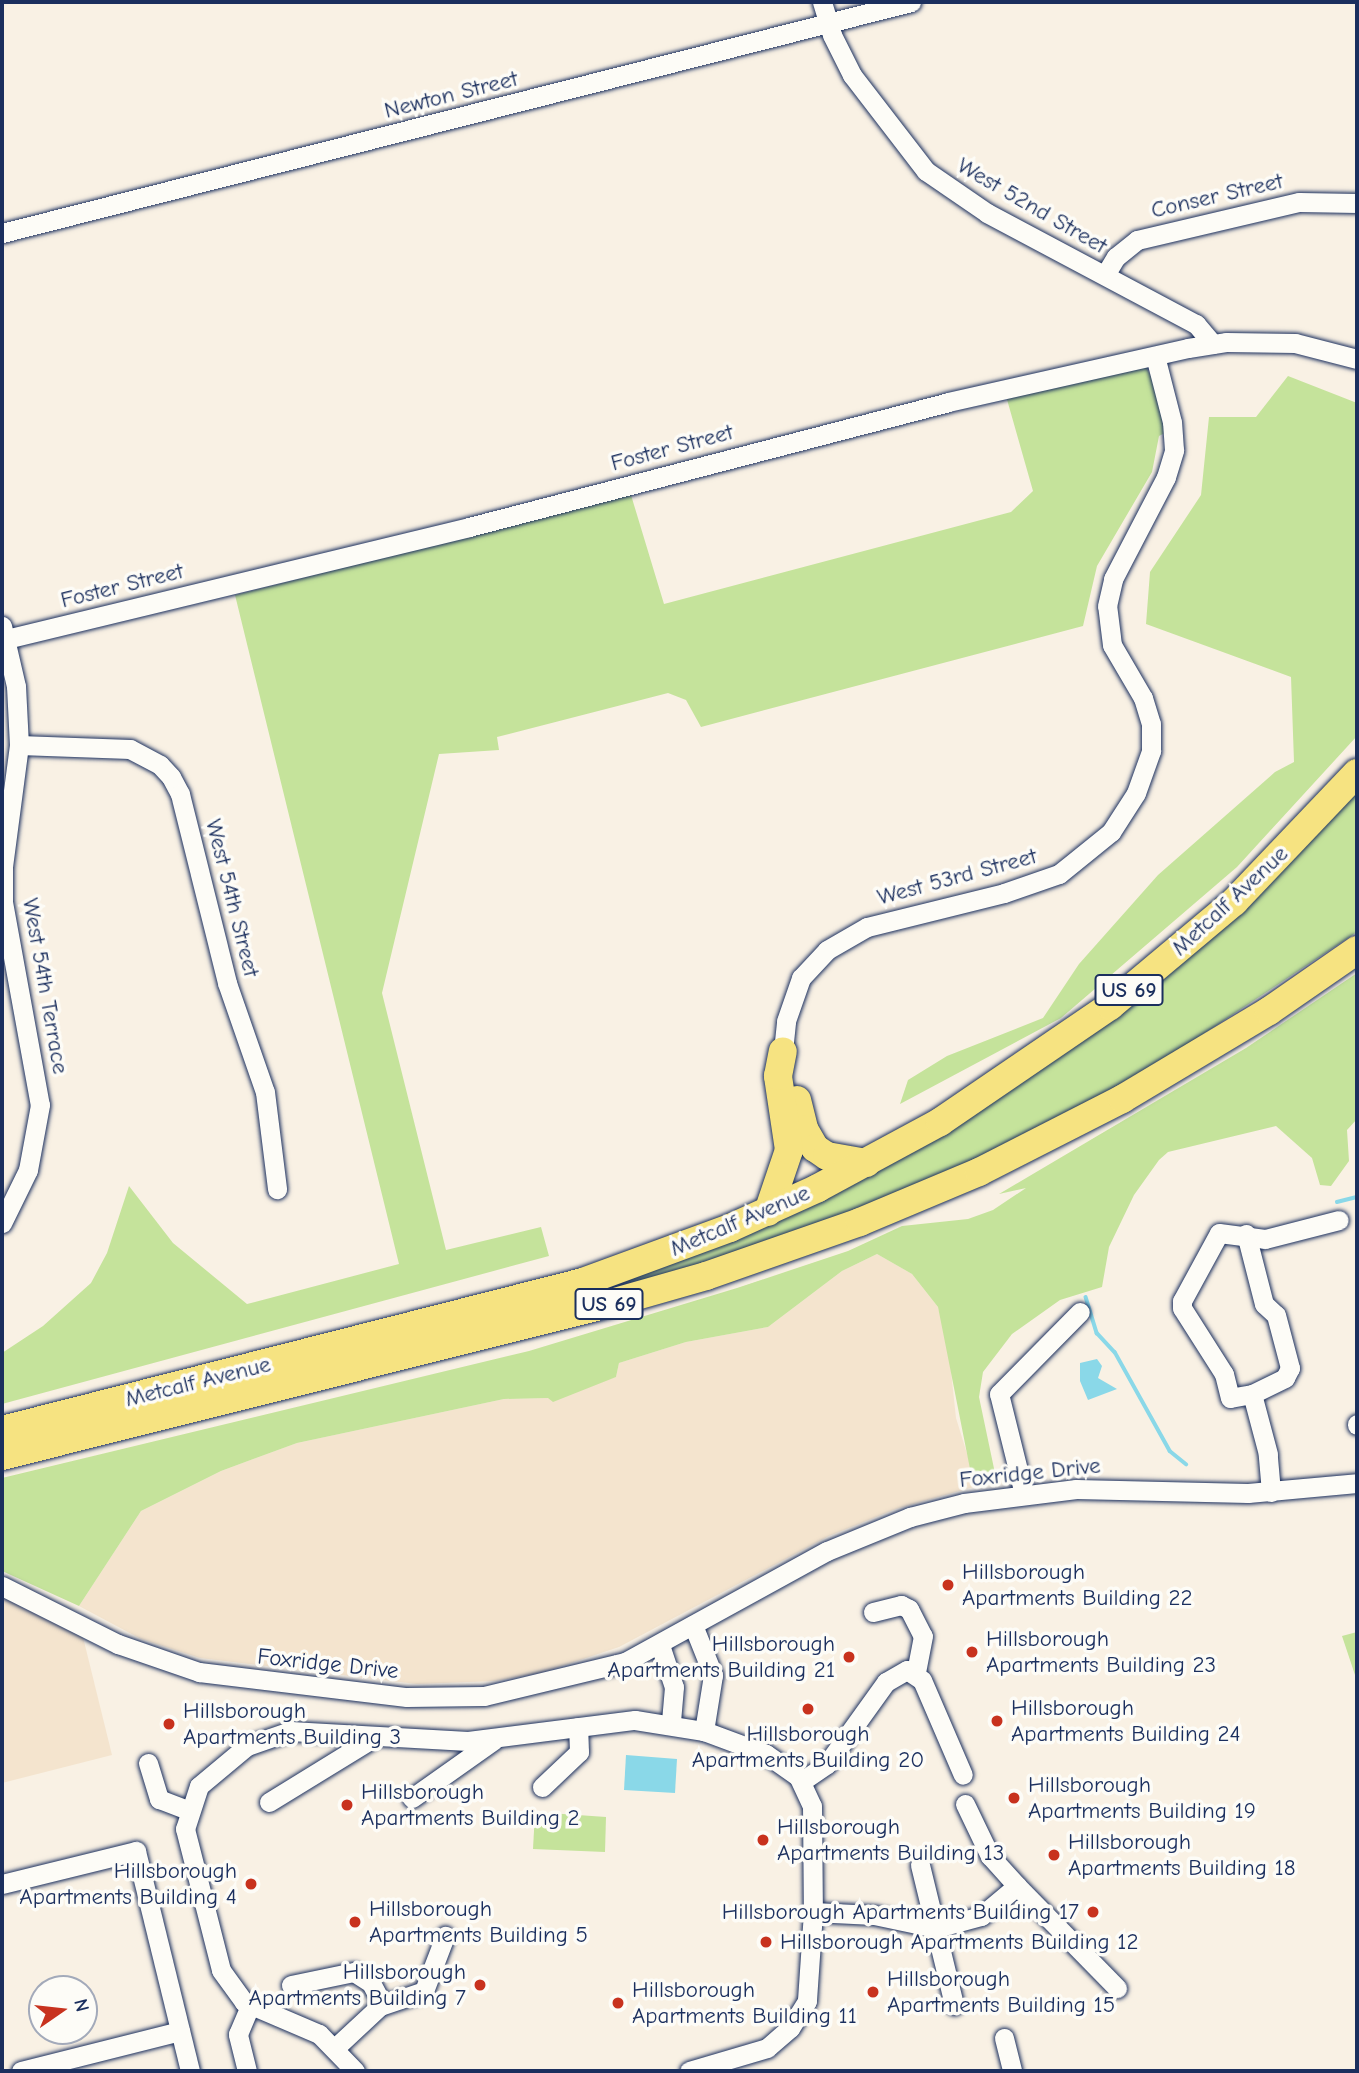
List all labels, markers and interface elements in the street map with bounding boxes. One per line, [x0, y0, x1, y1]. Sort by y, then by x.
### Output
street label: Newton Street [381, 65, 521, 125]
street label: West 52nd Street [952, 152, 1112, 260]
street label: Conser Street [1148, 167, 1286, 225]
street label: Foster Street [608, 418, 736, 478]
street label: Foster Street [58, 557, 186, 615]
street label: West 54th Street [199, 816, 265, 980]
street label: Metcalf Avenue [1166, 840, 1294, 962]
street label: West 53rd Street [874, 842, 1040, 912]
street label: West 54th Terrace [16, 896, 74, 1076]
road number: US 69 [1094, 972, 1164, 1007]
street label: Metcalf Avenue [666, 1179, 814, 1263]
road number: US 69 [574, 1286, 644, 1322]
street label: Metcalf Avenue [122, 1351, 274, 1413]
street label: Foxridge Drive [958, 1452, 1102, 1494]
place label: Hillsborough Apartments Building 22 [962, 1558, 1193, 1612]
marker: Hillsborough Apartments Building 22 [940, 1577, 956, 1593]
place label: Hillsborough Apartments Building 23 [986, 1625, 1216, 1679]
place label: Hillsborough Apartments Building 21 [607, 1630, 835, 1684]
street label: Foxridge Drive [256, 1643, 400, 1685]
marker: Hillsborough Apartments Building 23 [964, 1644, 980, 1660]
marker: Hillsborough Apartments Building 21 [841, 1649, 857, 1665]
place label: Hillsborough Apartments Building 24 [1011, 1694, 1241, 1748]
place label: Hillsborough Apartments Building 3 [183, 1697, 401, 1751]
marker: Hillsborough Apartments Building 20 [800, 1701, 816, 1717]
marker: Hillsborough Apartments Building 24 [989, 1713, 1005, 1729]
marker: Hillsborough Apartments Building 3 [161, 1716, 177, 1732]
place label: Hillsborough Apartments Building 20 [692, 1720, 924, 1774]
place label: Hillsborough Apartments Building 19 [1028, 1771, 1256, 1825]
place label: Hillsborough Apartments Building 2 [361, 1778, 580, 1832]
marker: Hillsborough Apartments Building 19 [1006, 1790, 1022, 1806]
marker: Hillsborough Apartments Building 2 [339, 1797, 355, 1813]
place label: Hillsborough Apartments Building 13 [777, 1813, 1004, 1867]
place label: Hillsborough Apartments Building 18 [1068, 1828, 1295, 1882]
marker: Hillsborough Apartments Building 13 [755, 1832, 771, 1848]
marker: Hillsborough Apartments Building 18 [1046, 1847, 1062, 1863]
place label: Hillsborough Apartments Building 4 [19, 1857, 237, 1911]
marker: Hillsborough Apartments Building 4 [243, 1876, 259, 1892]
place label: Hillsborough Apartments Building 5 [369, 1895, 588, 1949]
place label: Hillsborough Apartments Building 17 [722, 1898, 1079, 1926]
marker: Hillsborough Apartments Building 17 [1085, 1904, 1101, 1920]
marker: Hillsborough Apartments Building 5 [347, 1914, 363, 1930]
place label: Hillsborough Apartments Building 12 [780, 1928, 1138, 1956]
marker: Hillsborough Apartments Building 12 [758, 1934, 774, 1950]
place label: Hillsborough Apartments Building 7 [249, 1958, 466, 2012]
place label: Hillsborough Apartments Building 15 [887, 1965, 1115, 2019]
north arrow [28, 1975, 98, 2045]
place label: Hillsborough Apartments Building 11 [632, 1976, 857, 2030]
marker: Hillsborough Apartments Building 7 [472, 1977, 488, 1993]
marker: Hillsborough Apartments Building 15 [865, 1984, 881, 2000]
marker: Hillsborough Apartments Building 11 [610, 1995, 626, 2011]
text: N [69, 1997, 94, 2014]

